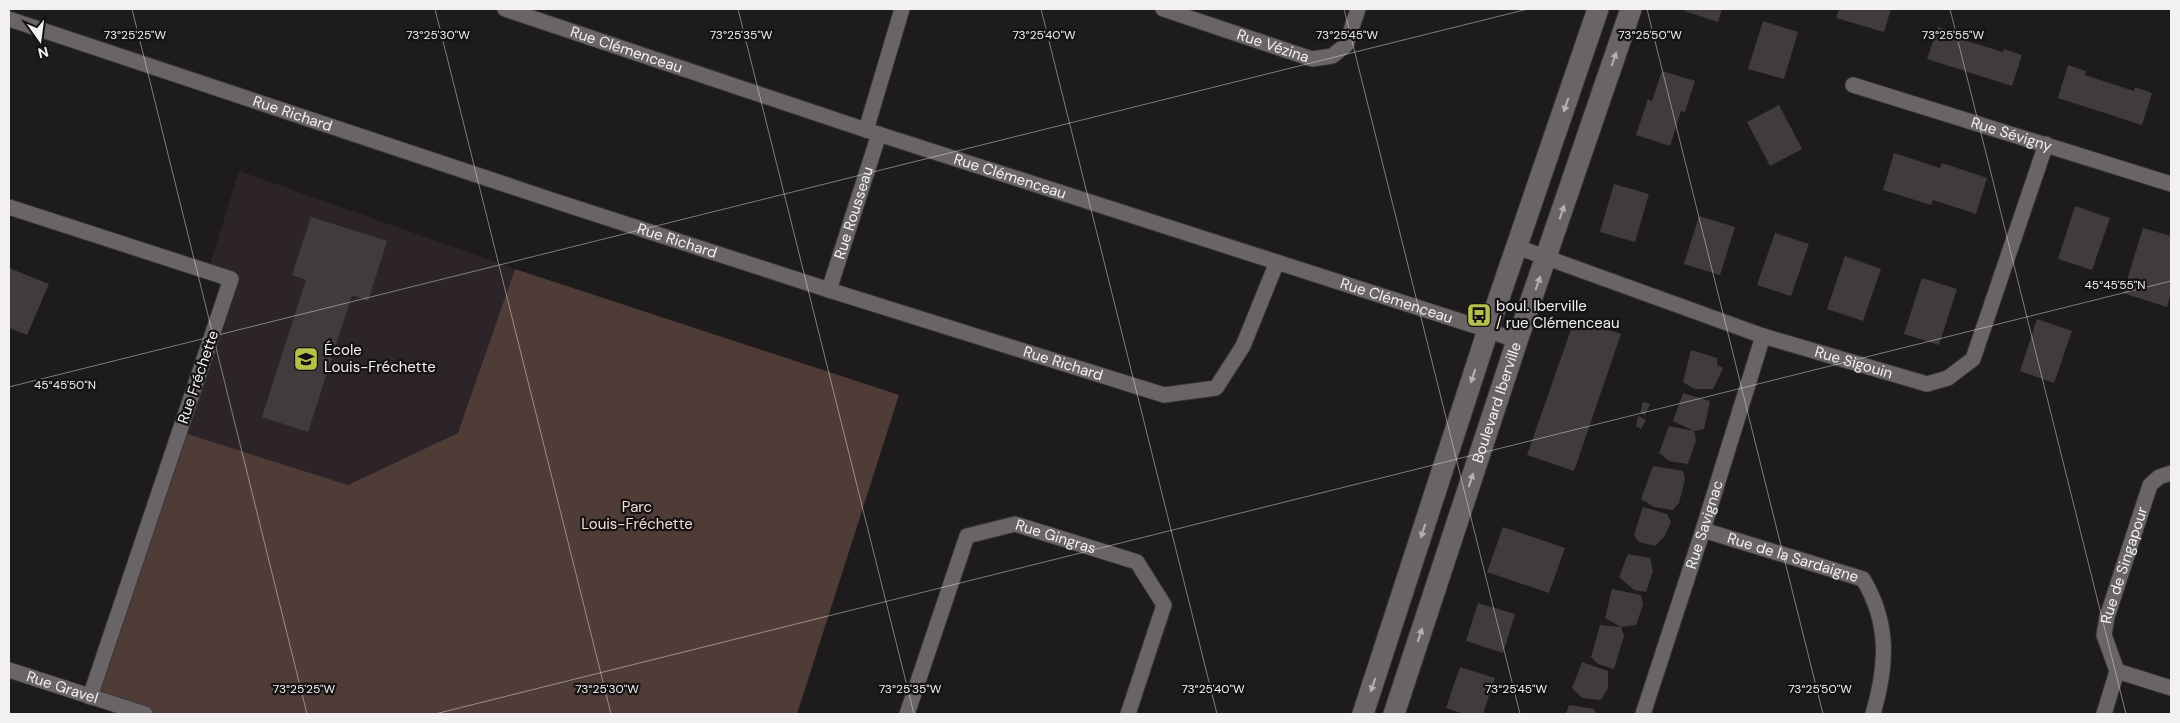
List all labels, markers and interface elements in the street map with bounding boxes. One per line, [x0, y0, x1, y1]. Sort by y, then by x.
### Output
north arrow [15, 15, 65, 65]
street label: Rue Clémenceau [568, 22, 685, 78]
street label: Rue Vézina [1234, 25, 1312, 67]
text: 73°25'25"W [104, 27, 167, 43]
text: 73°25'30"W [406, 27, 470, 43]
text: 73°25'35"W [710, 27, 773, 43]
text: 73°25'40"W [1012, 27, 1076, 43]
text: 73°25'45"W [1316, 27, 1378, 43]
text: 73°25'50"W [1618, 27, 1682, 43]
text: 73°25'55"W [1922, 27, 1985, 43]
text: N [36, 43, 50, 63]
one-way arrow [1611, 51, 1619, 66]
street label: Rue Richard [250, 91, 335, 136]
one-way arrow [1562, 97, 1569, 112]
street label: Rue Sévigny [1969, 112, 2055, 157]
street label: Rue Clémenceau [951, 149, 1069, 204]
street label: Rue Rousseau [829, 164, 878, 262]
one-way arrow [1559, 205, 1566, 220]
street label: Rue Richard [635, 218, 720, 263]
street label: Rue Clémenceau [1338, 273, 1455, 328]
one-way arrow [1534, 276, 1542, 291]
text: 45°45'55"N [2085, 277, 2145, 293]
place label: boul. Iberville / rue Clémenceau [1496, 296, 1620, 333]
bus stop icon: boul. Iberville / rue Clémenceau [1466, 302, 1492, 328]
street label: Rue Fréchette [173, 328, 223, 426]
street label: Boulevard Iberville [1467, 339, 1526, 466]
place label: École Louis-Fréchette [324, 340, 436, 377]
street label: Rue Richard [1021, 341, 1106, 385]
street label: Rue Sigouin [1812, 342, 1895, 383]
school or university icon: École Louis-Fréchette [293, 346, 319, 372]
one-way arrow [1469, 369, 1476, 384]
text: 45°45'50"N [34, 377, 96, 393]
one-way arrow [1468, 473, 1475, 488]
street label: Rue Savignac [1681, 478, 1728, 572]
park label: Parc Louis-Fréchette [581, 497, 693, 534]
street label: Rue de Singapour [2096, 504, 2152, 625]
street label: Rue Gingras [1013, 515, 1098, 559]
one-way arrow [1419, 524, 1427, 539]
street label: Rue de la Sardaigne [1725, 528, 1861, 587]
one-way arrow [1417, 627, 1424, 642]
street label: Rue Gravel [24, 666, 101, 708]
one-way arrow [1368, 678, 1376, 693]
text: 73°25'25"W [273, 681, 336, 697]
text: 73°25'30"W [575, 681, 639, 697]
text: 73°25'35"W [879, 681, 942, 697]
text: 73°25'40"W [1181, 681, 1245, 697]
text: 73°25'45"W [1485, 681, 1547, 697]
text: 73°25'50"W [1788, 681, 1852, 697]

